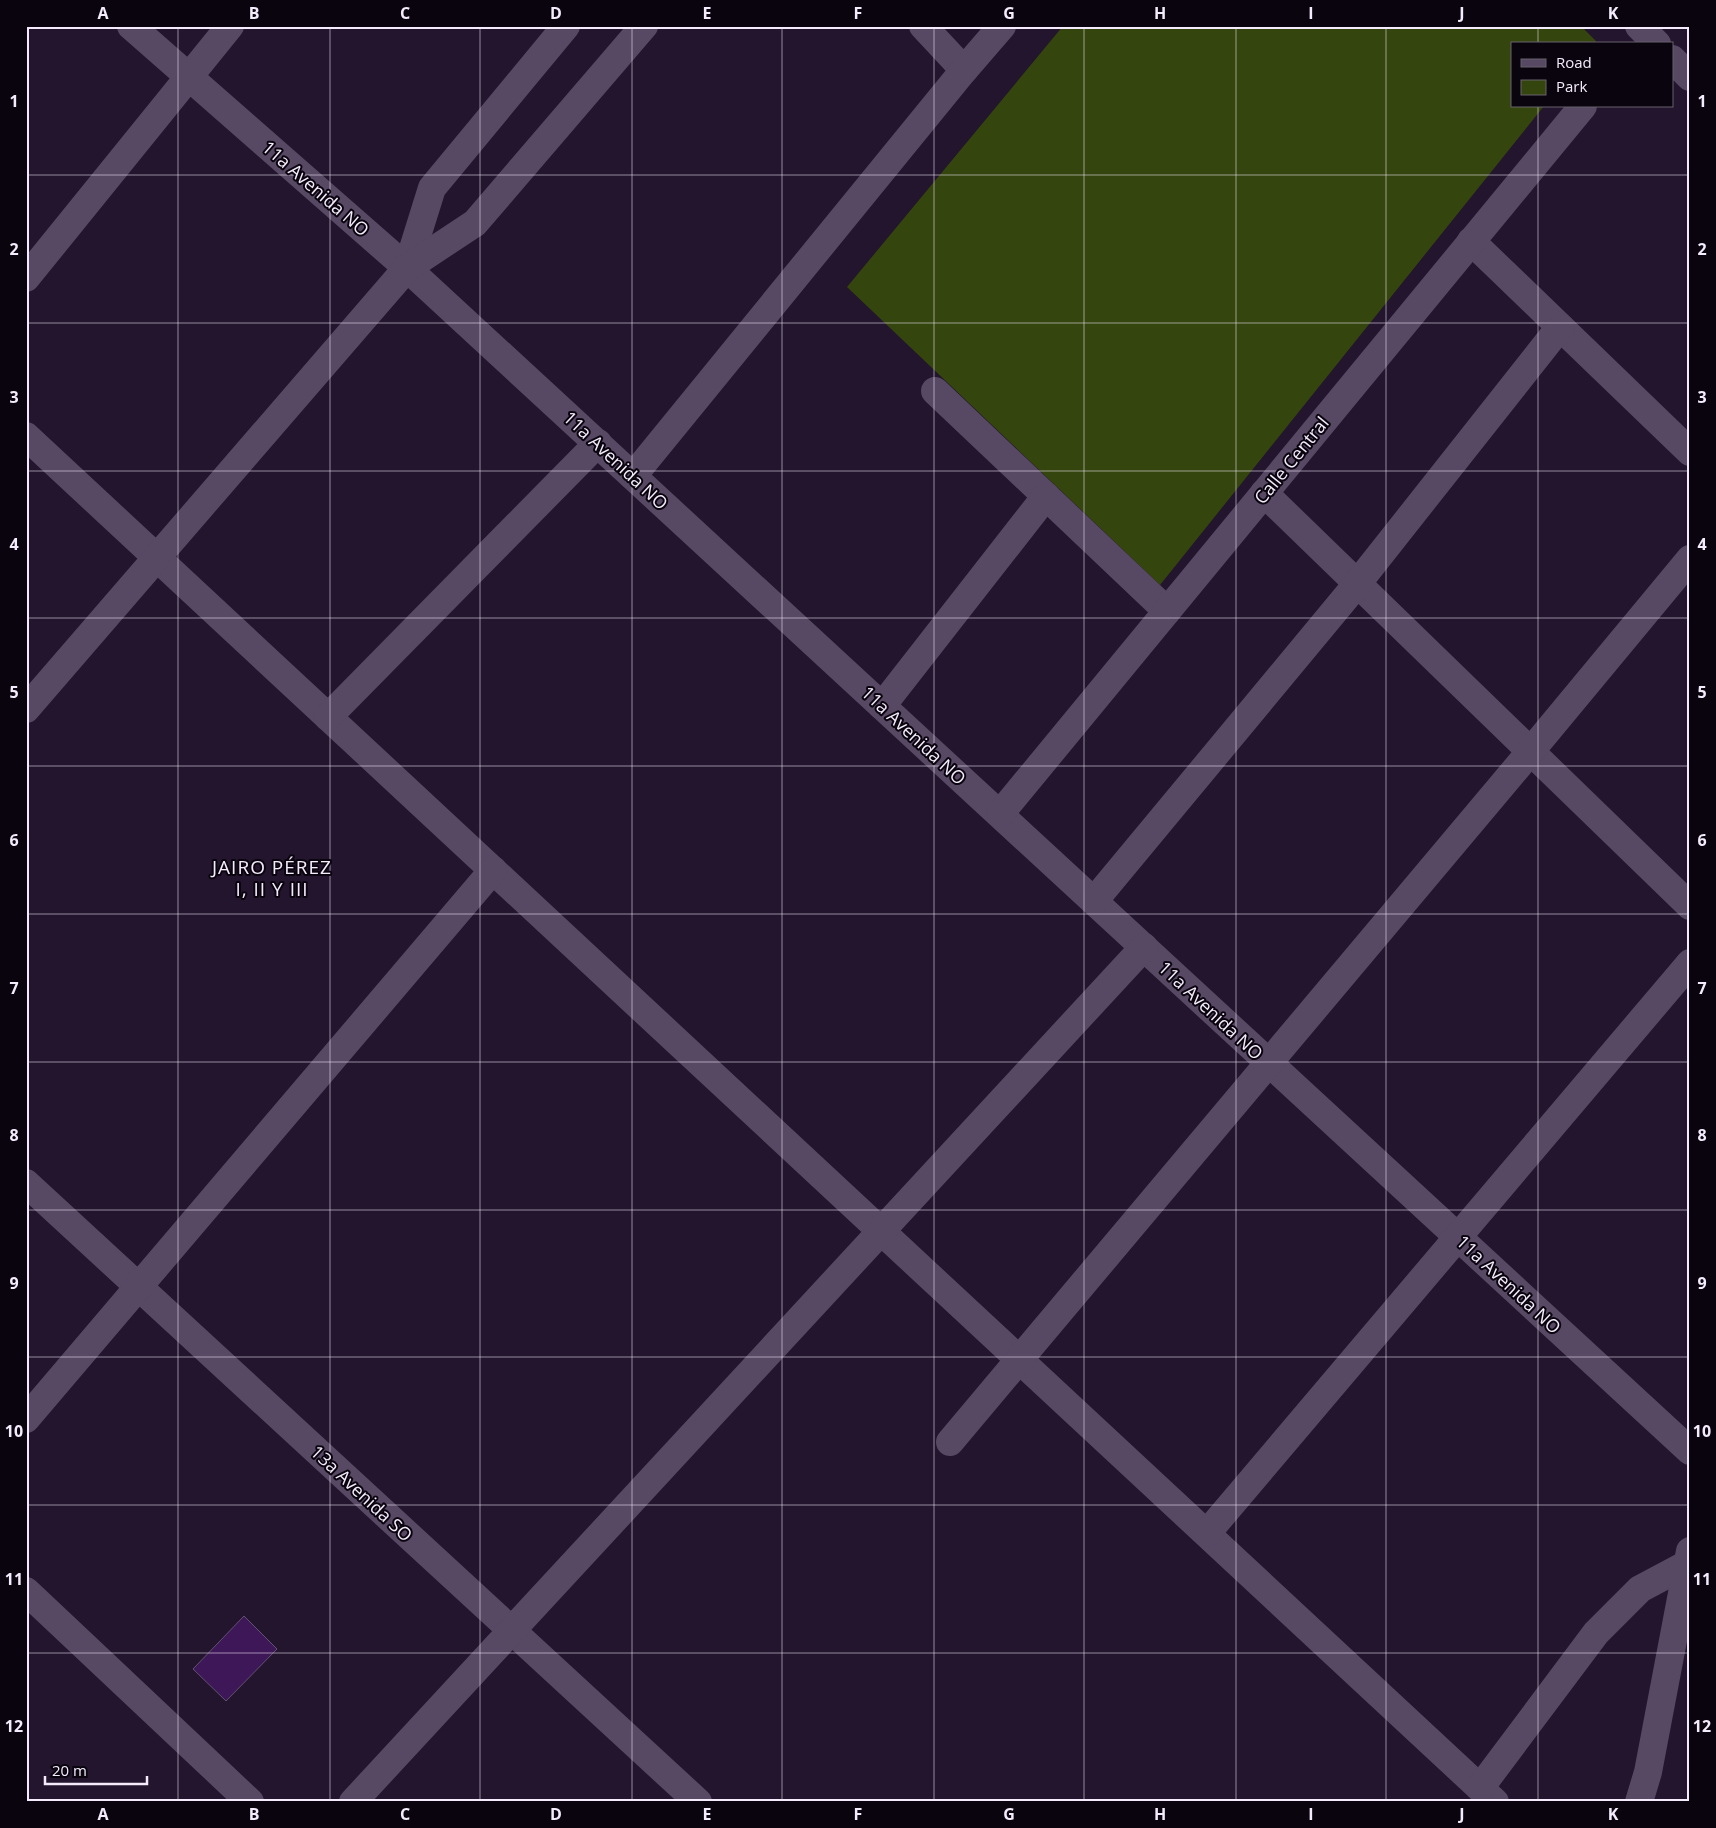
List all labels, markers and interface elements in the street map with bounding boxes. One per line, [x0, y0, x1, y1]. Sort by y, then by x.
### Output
text: A [97, 2, 109, 24]
text: B [249, 2, 259, 24]
text: C [400, 2, 410, 24]
text: D [550, 2, 562, 24]
text: E [703, 2, 712, 24]
text: F [854, 2, 862, 24]
text: G [1003, 2, 1015, 24]
text: H [1154, 2, 1166, 24]
text: I [1308, 2, 1314, 24]
text: J [1457, 2, 1465, 24]
text: K [1608, 2, 1619, 24]
legend [1511, 42, 1674, 108]
text: Road [1556, 52, 1592, 72]
text: Park [1556, 76, 1587, 96]
text: 1 [9, 90, 19, 112]
text: 1 [1697, 90, 1707, 112]
street label: 11a Avenida NO [257, 135, 375, 241]
text: 2 [9, 238, 19, 260]
text: 2 [1697, 238, 1707, 260]
text: 3 [9, 386, 19, 408]
text: 3 [1697, 386, 1707, 408]
street label: 11a Avenida NO [559, 405, 673, 515]
street label: Calle Central [1248, 411, 1334, 509]
text: 4 [9, 533, 19, 555]
text: 4 [1697, 533, 1707, 555]
street label: 11a Avenida NO [857, 680, 971, 790]
text: 5 [9, 681, 19, 703]
text: 5 [1697, 681, 1707, 703]
text: 6 [9, 829, 19, 851]
text: 6 [1697, 829, 1707, 851]
district label: JAIRO PÉREZ I, II Y III [210, 854, 332, 902]
street label: 11a Avenida NO [1154, 955, 1268, 1065]
text: 7 [9, 977, 19, 999]
text: 7 [1697, 977, 1707, 999]
text: 8 [9, 1124, 19, 1146]
text: 8 [1697, 1124, 1707, 1146]
street label: 11a Avenida NO [1452, 1229, 1566, 1339]
text: 9 [9, 1272, 19, 1294]
text: 9 [1697, 1272, 1707, 1294]
text: 10 [5, 1420, 23, 1442]
text: 10 [1693, 1420, 1711, 1442]
street label: 13a Avenida SO [306, 1440, 418, 1546]
text: 11 [5, 1568, 23, 1590]
text: 11 [1693, 1568, 1711, 1590]
text: 12 [5, 1715, 23, 1737]
text: 12 [1693, 1715, 1711, 1737]
scale bar [45, 1753, 148, 1785]
text: 20 m [52, 1760, 87, 1780]
text: A [97, 1803, 109, 1825]
text: B [249, 1803, 259, 1825]
text: C [400, 1803, 410, 1825]
text: D [550, 1803, 562, 1825]
text: E [703, 1803, 712, 1825]
text: F [854, 1803, 862, 1825]
text: G [1003, 1803, 1015, 1825]
text: H [1154, 1803, 1166, 1825]
text: I [1308, 1803, 1314, 1825]
text: J [1457, 1803, 1465, 1825]
text: K [1608, 1803, 1619, 1825]

